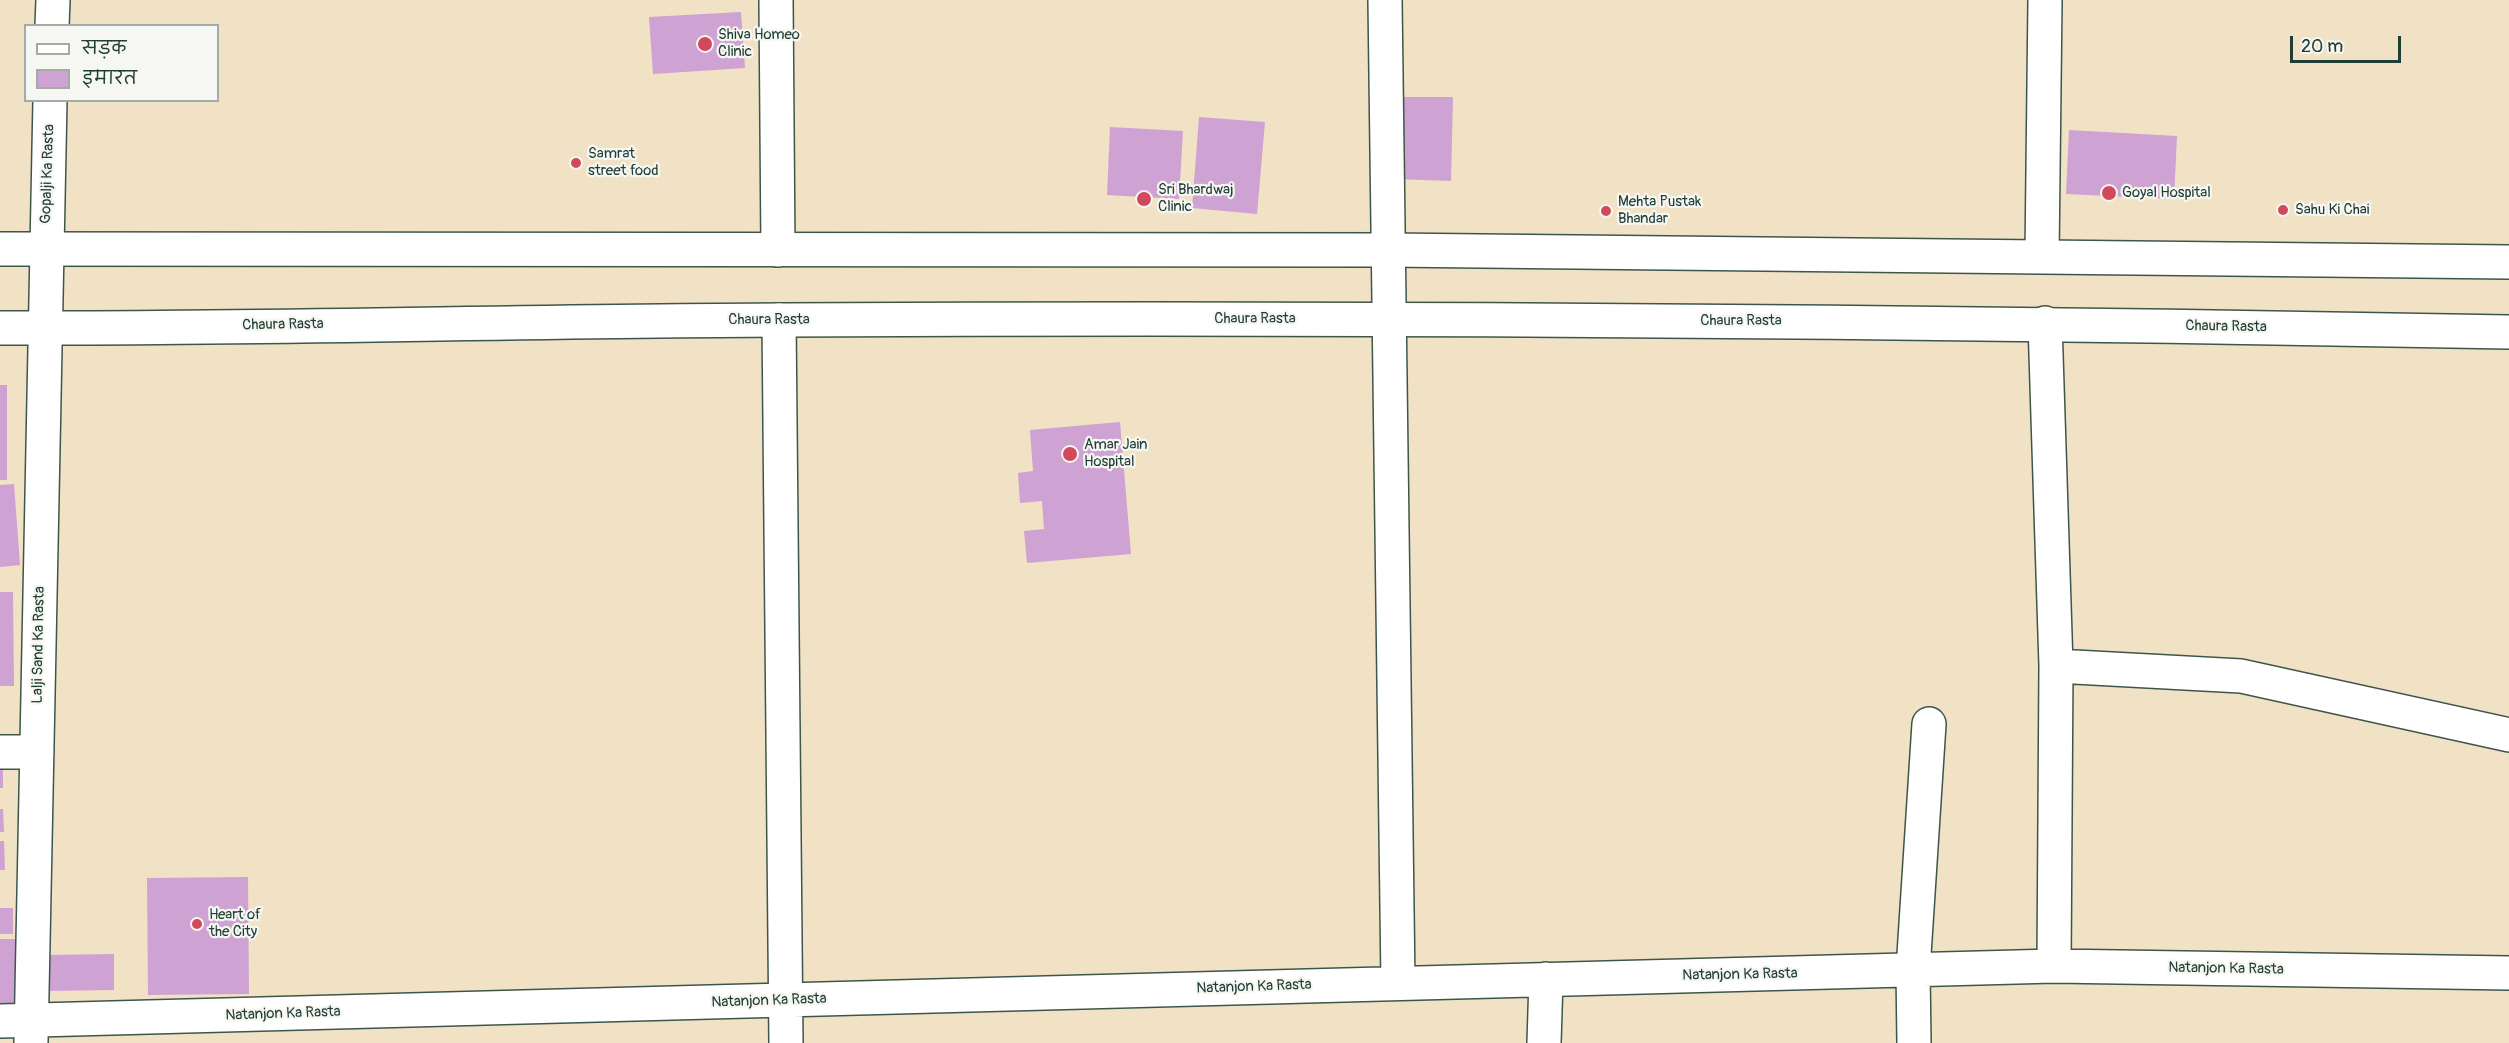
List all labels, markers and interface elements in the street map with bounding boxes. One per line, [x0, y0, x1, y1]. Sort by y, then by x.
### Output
legend [24, 24, 219, 102]
scale bar [2293, 24, 2404, 62]
place label: Shiva Homeo Clinic [718, 26, 800, 61]
marker: Shiva Homeo Clinic [696, 35, 714, 53]
text: 20 m [2301, 35, 2343, 58]
text: सड़क [82, 37, 126, 60]
text: इमारत [82, 67, 137, 90]
street label: Gopalji Ka Rasta [37, 124, 59, 224]
place label: Samrat street food [588, 145, 659, 180]
marker: Samrat street food [569, 156, 583, 170]
place label: Sri Bhardwaj Clinic [1158, 181, 1233, 216]
marker: Goyal Hospital [2100, 184, 2118, 202]
place label: Goyal Hospital [2122, 184, 2211, 202]
marker: Sri Bhardwaj Clinic [1135, 190, 1153, 208]
place label: Mehta Pustak Bhandar [1618, 193, 1701, 228]
place label: Sahu Ki Chai [2295, 201, 2369, 219]
marker: Sahu Ki Chai [2276, 203, 2290, 217]
marker: Mehta Pustak Bhandar [1599, 204, 1613, 218]
street label: Chaura Rasta [1214, 310, 1296, 328]
street label: Chaura Rasta [728, 311, 810, 329]
street label: Chaura Rasta [1700, 312, 1782, 330]
street label: Chaura Rasta [242, 315, 324, 335]
street label: Chaura Rasta [2185, 317, 2267, 337]
place label: Amar Jain Hospital [1084, 436, 1148, 471]
marker: Amar Jain Hospital [1061, 445, 1079, 463]
street label: Lalji Sand Ka Rasta [29, 586, 49, 704]
place label: Heart of the City [209, 906, 261, 941]
marker: Heart of the City [190, 917, 204, 931]
street label: Natanjon Ka Rasta [2168, 959, 2284, 979]
street label: Natanjon Ka Rasta [1682, 965, 1798, 985]
street label: Natanjon Ka Rasta [1196, 976, 1312, 998]
street label: Natanjon Ka Rasta [711, 990, 827, 1012]
street label: Natanjon Ka Rasta [225, 1003, 341, 1025]

